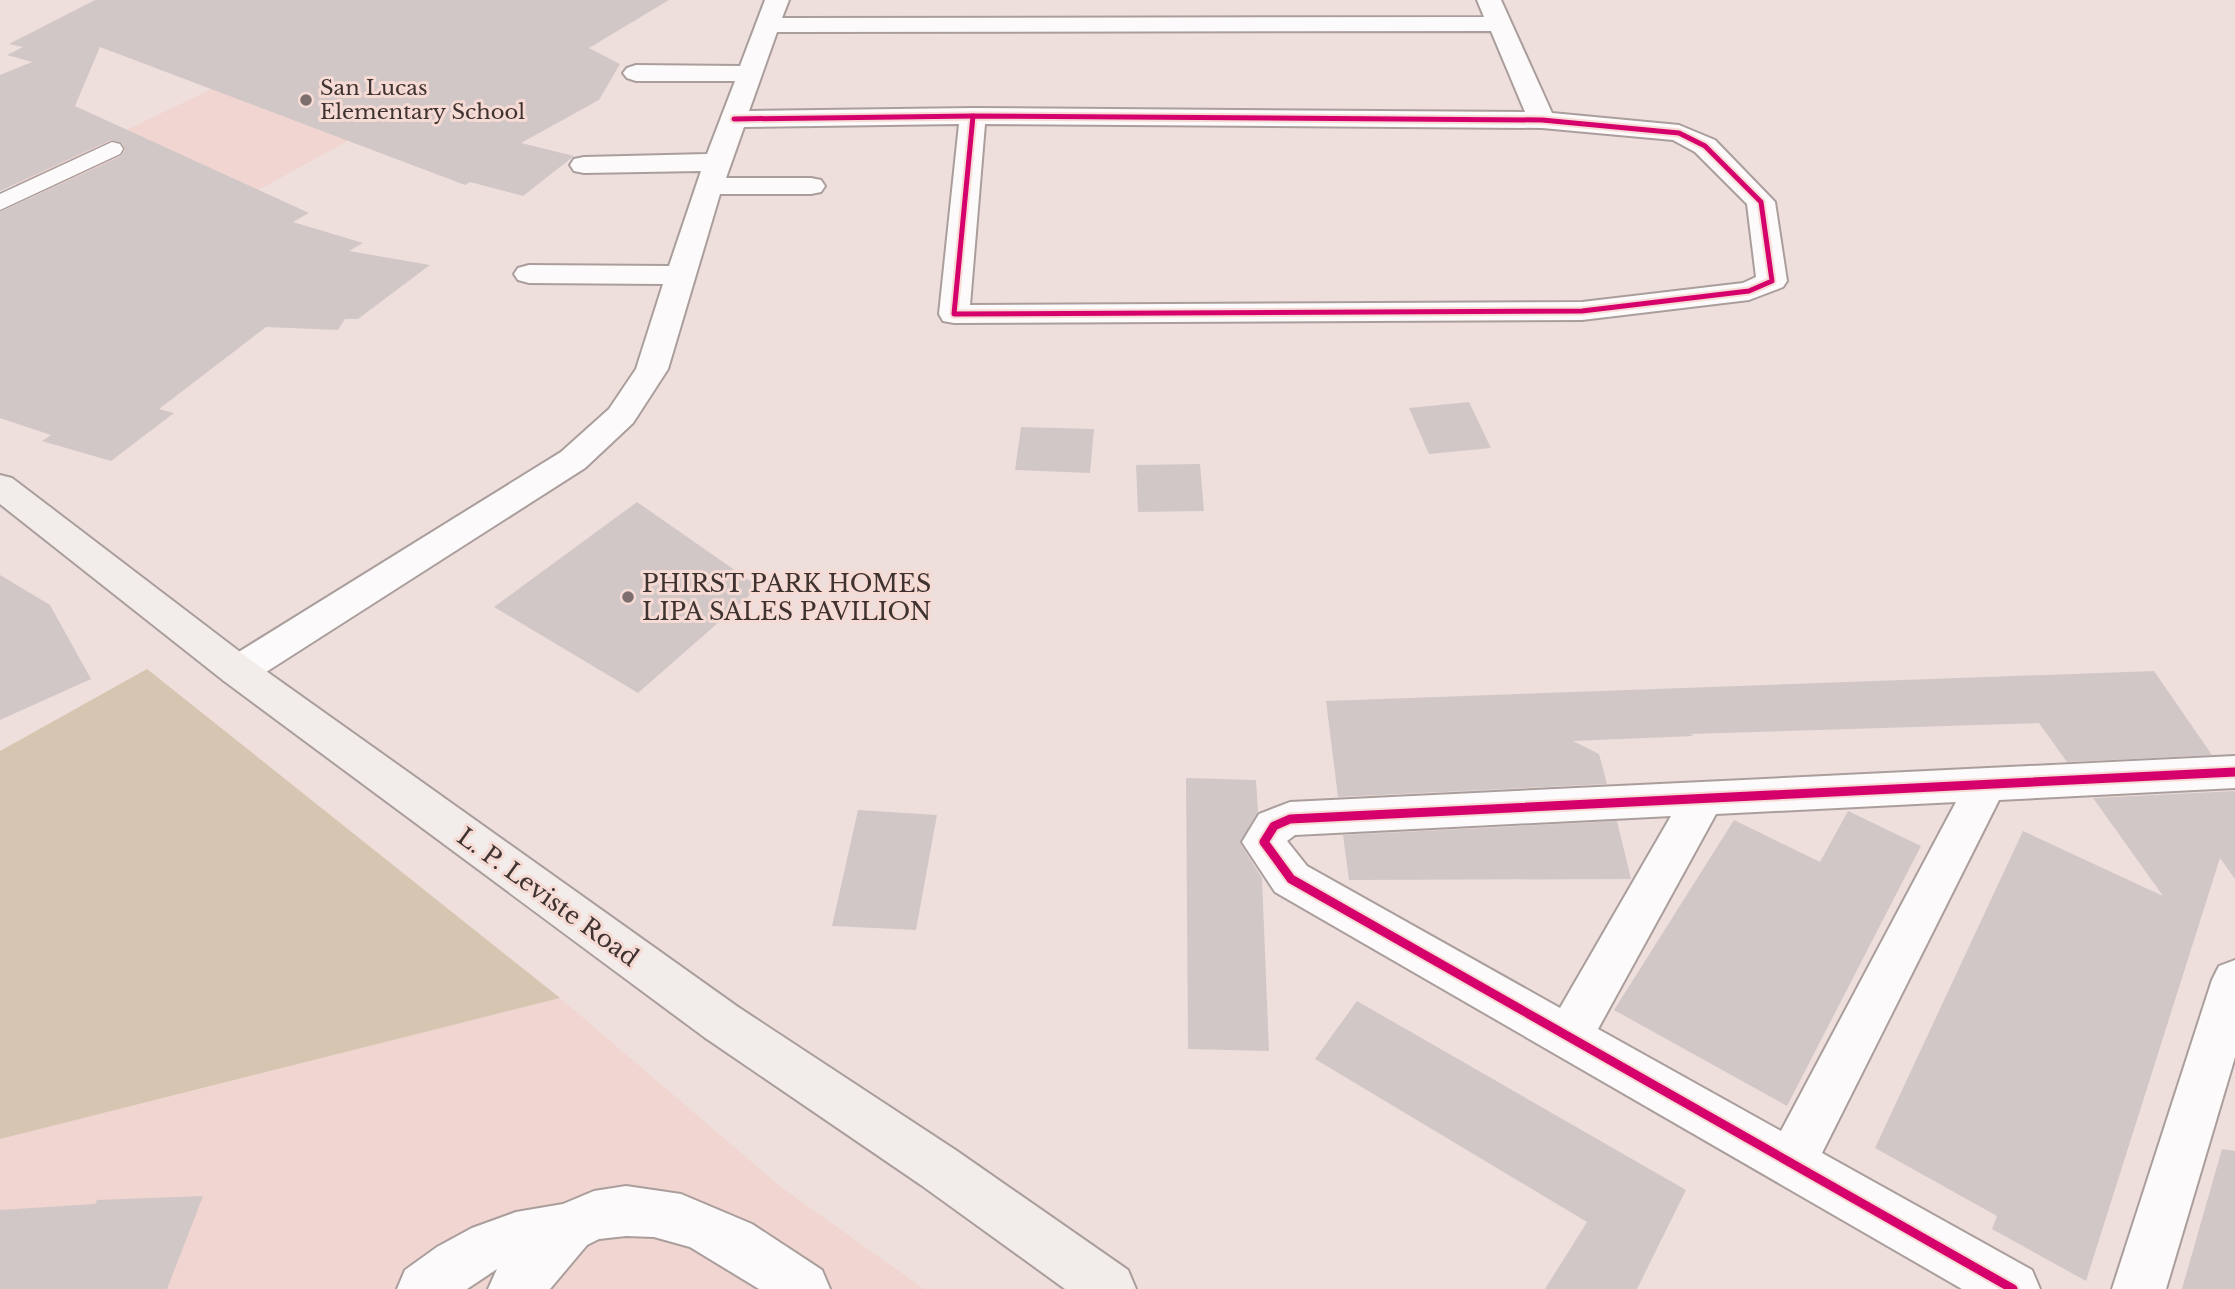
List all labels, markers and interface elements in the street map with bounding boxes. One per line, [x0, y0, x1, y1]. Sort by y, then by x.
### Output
place label: San Lucas Elementary School [320, 75, 525, 125]
marker: San Lucas Elementary School [298, 92, 314, 108]
place label: PHIRST PARK HOMES LIPA SALES PAVILION [642, 569, 932, 626]
marker: PHIRST PARK HOMES LIPA SALES PAVILION [620, 589, 636, 605]
street label: L. P. Leviste Road [452, 822, 644, 972]

